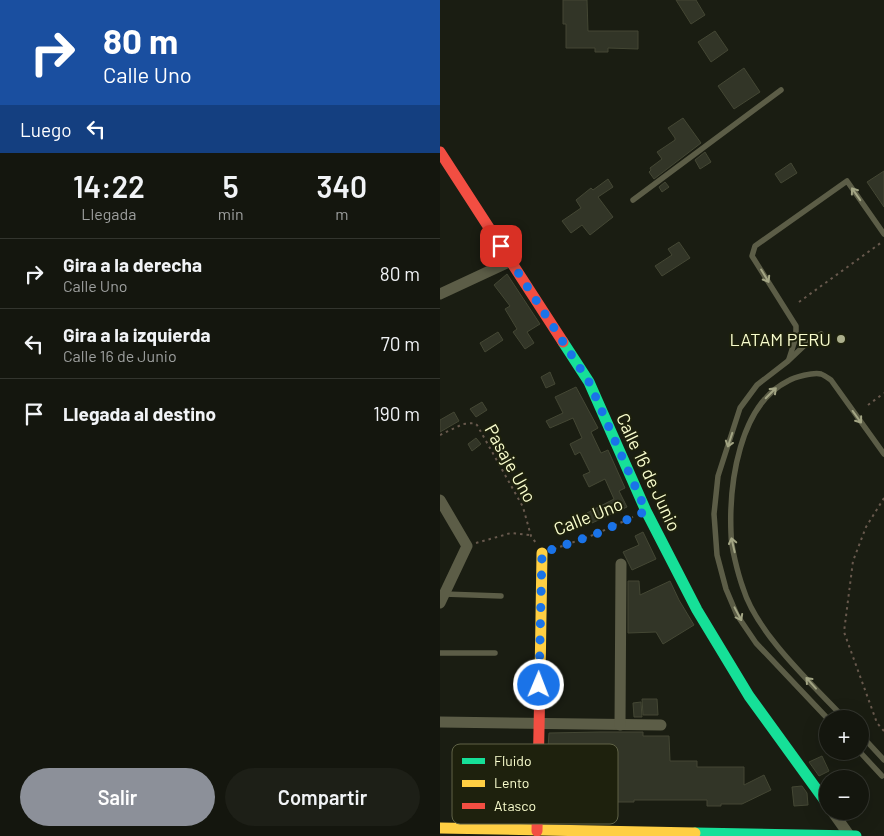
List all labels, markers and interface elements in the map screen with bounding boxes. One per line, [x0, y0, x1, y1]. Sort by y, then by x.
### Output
text: 80 m [103, 19, 178, 61]
icon: right [20, 20, 85, 85]
text: Calle Uno [103, 61, 192, 87]
icon: left [82, 115, 110, 143]
text: Luego [20, 118, 72, 141]
text: 14:22 [73, 168, 145, 204]
text: 5 [223, 168, 239, 204]
text: 340 [317, 168, 367, 204]
one-way arrow [851, 187, 861, 201]
text: Llegada [81, 204, 136, 223]
text: min [218, 204, 244, 223]
text: m [335, 204, 348, 223]
pin [480, 225, 522, 267]
icon: arrive [487, 232, 515, 260]
text: Gira a la derecha [63, 253, 202, 276]
icon: right [20, 260, 48, 288]
text: 80 m [380, 262, 420, 285]
one-way arrow [760, 268, 770, 282]
text: Calle Uno [63, 276, 127, 295]
text: Gira a la izquierda [63, 323, 211, 346]
place label: LATAM PERU [729, 328, 831, 350]
icon: left [20, 330, 48, 358]
text: 70 m [381, 332, 420, 355]
marker: LATAM PERU [835, 333, 847, 345]
text: Calle 16 de Junio [63, 346, 177, 365]
one-way arrow [765, 387, 777, 399]
icon: arrive [20, 400, 48, 428]
text: Llegada al destino [63, 402, 216, 425]
text: 190 m [373, 402, 420, 425]
street label: Calle 16 de Junio [612, 409, 686, 535]
one-way arrow [852, 410, 862, 424]
street label: Pasaje Uno [480, 420, 542, 506]
one-way arrow [725, 432, 734, 447]
street label: Calle Uno [550, 492, 626, 540]
one-way arrow [728, 538, 737, 554]
one-way arrow [734, 606, 743, 621]
position arrow [512, 658, 564, 710]
one-way arrow [805, 677, 817, 690]
map controls [819, 710, 869, 820]
button: + [819, 710, 869, 760]
legend [452, 744, 618, 824]
text: Fluido [494, 752, 532, 769]
button: Salir [20, 768, 215, 826]
button: Compartir [225, 768, 420, 826]
button: − [819, 770, 869, 820]
text: Lento [494, 774, 529, 791]
text: Atasco [494, 797, 536, 814]

